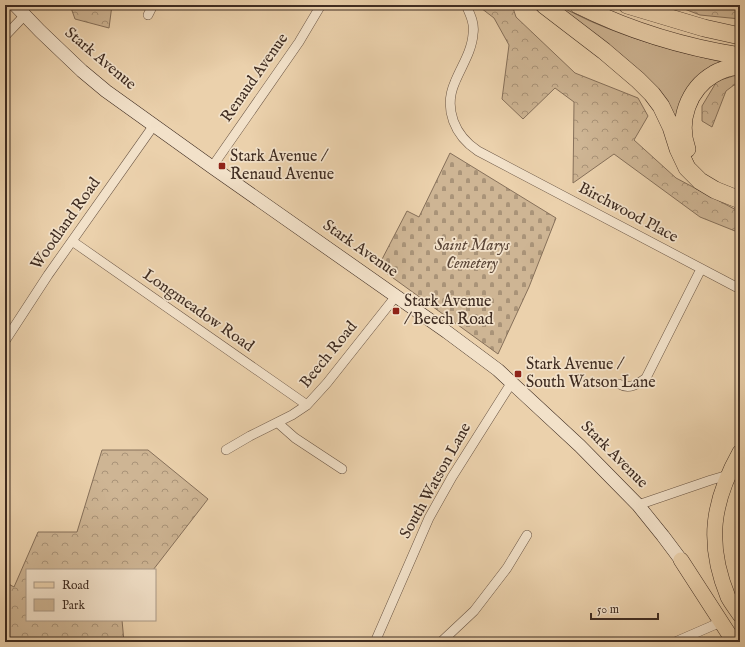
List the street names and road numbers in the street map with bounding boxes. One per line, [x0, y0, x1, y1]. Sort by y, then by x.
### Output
street label: Stark Avenue [60, 23, 140, 95]
street label: Renaud Avenue [217, 30, 293, 126]
street label: Woodland Road [27, 174, 105, 274]
street label: Birchwood Place [575, 178, 681, 248]
street label: Stark Avenue [318, 216, 402, 282]
street label: Longmeadow Road [139, 265, 258, 357]
street label: Beech Road [296, 317, 362, 393]
street label: Stark Avenue [576, 417, 652, 493]
street label: South Watson Lane [396, 419, 476, 543]

